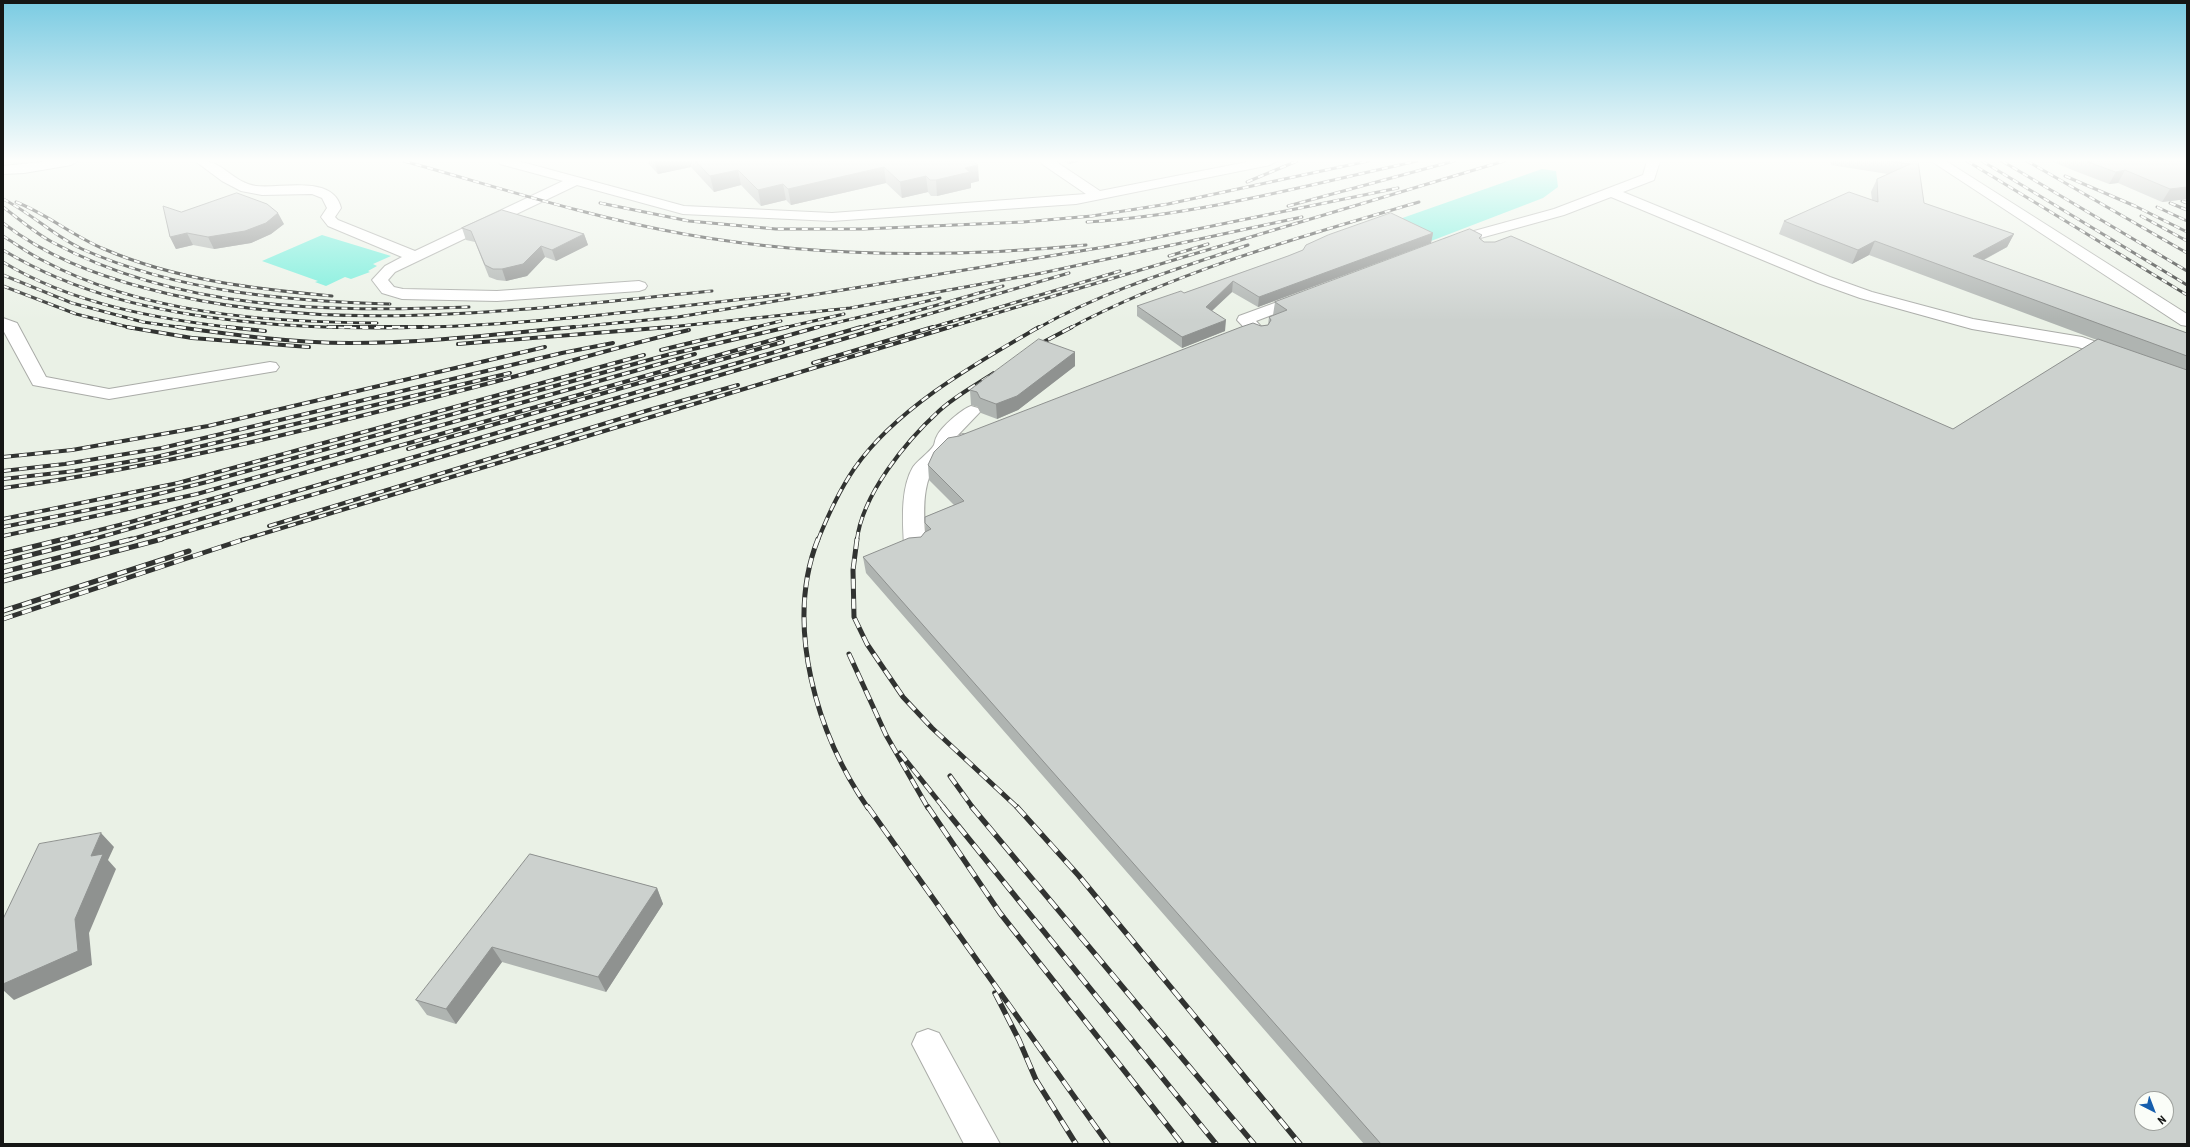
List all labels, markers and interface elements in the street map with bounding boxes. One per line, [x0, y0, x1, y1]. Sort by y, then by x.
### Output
north arrow [2134, 1091, 2174, 1131]
text: N [2155, 1112, 2169, 1127]

